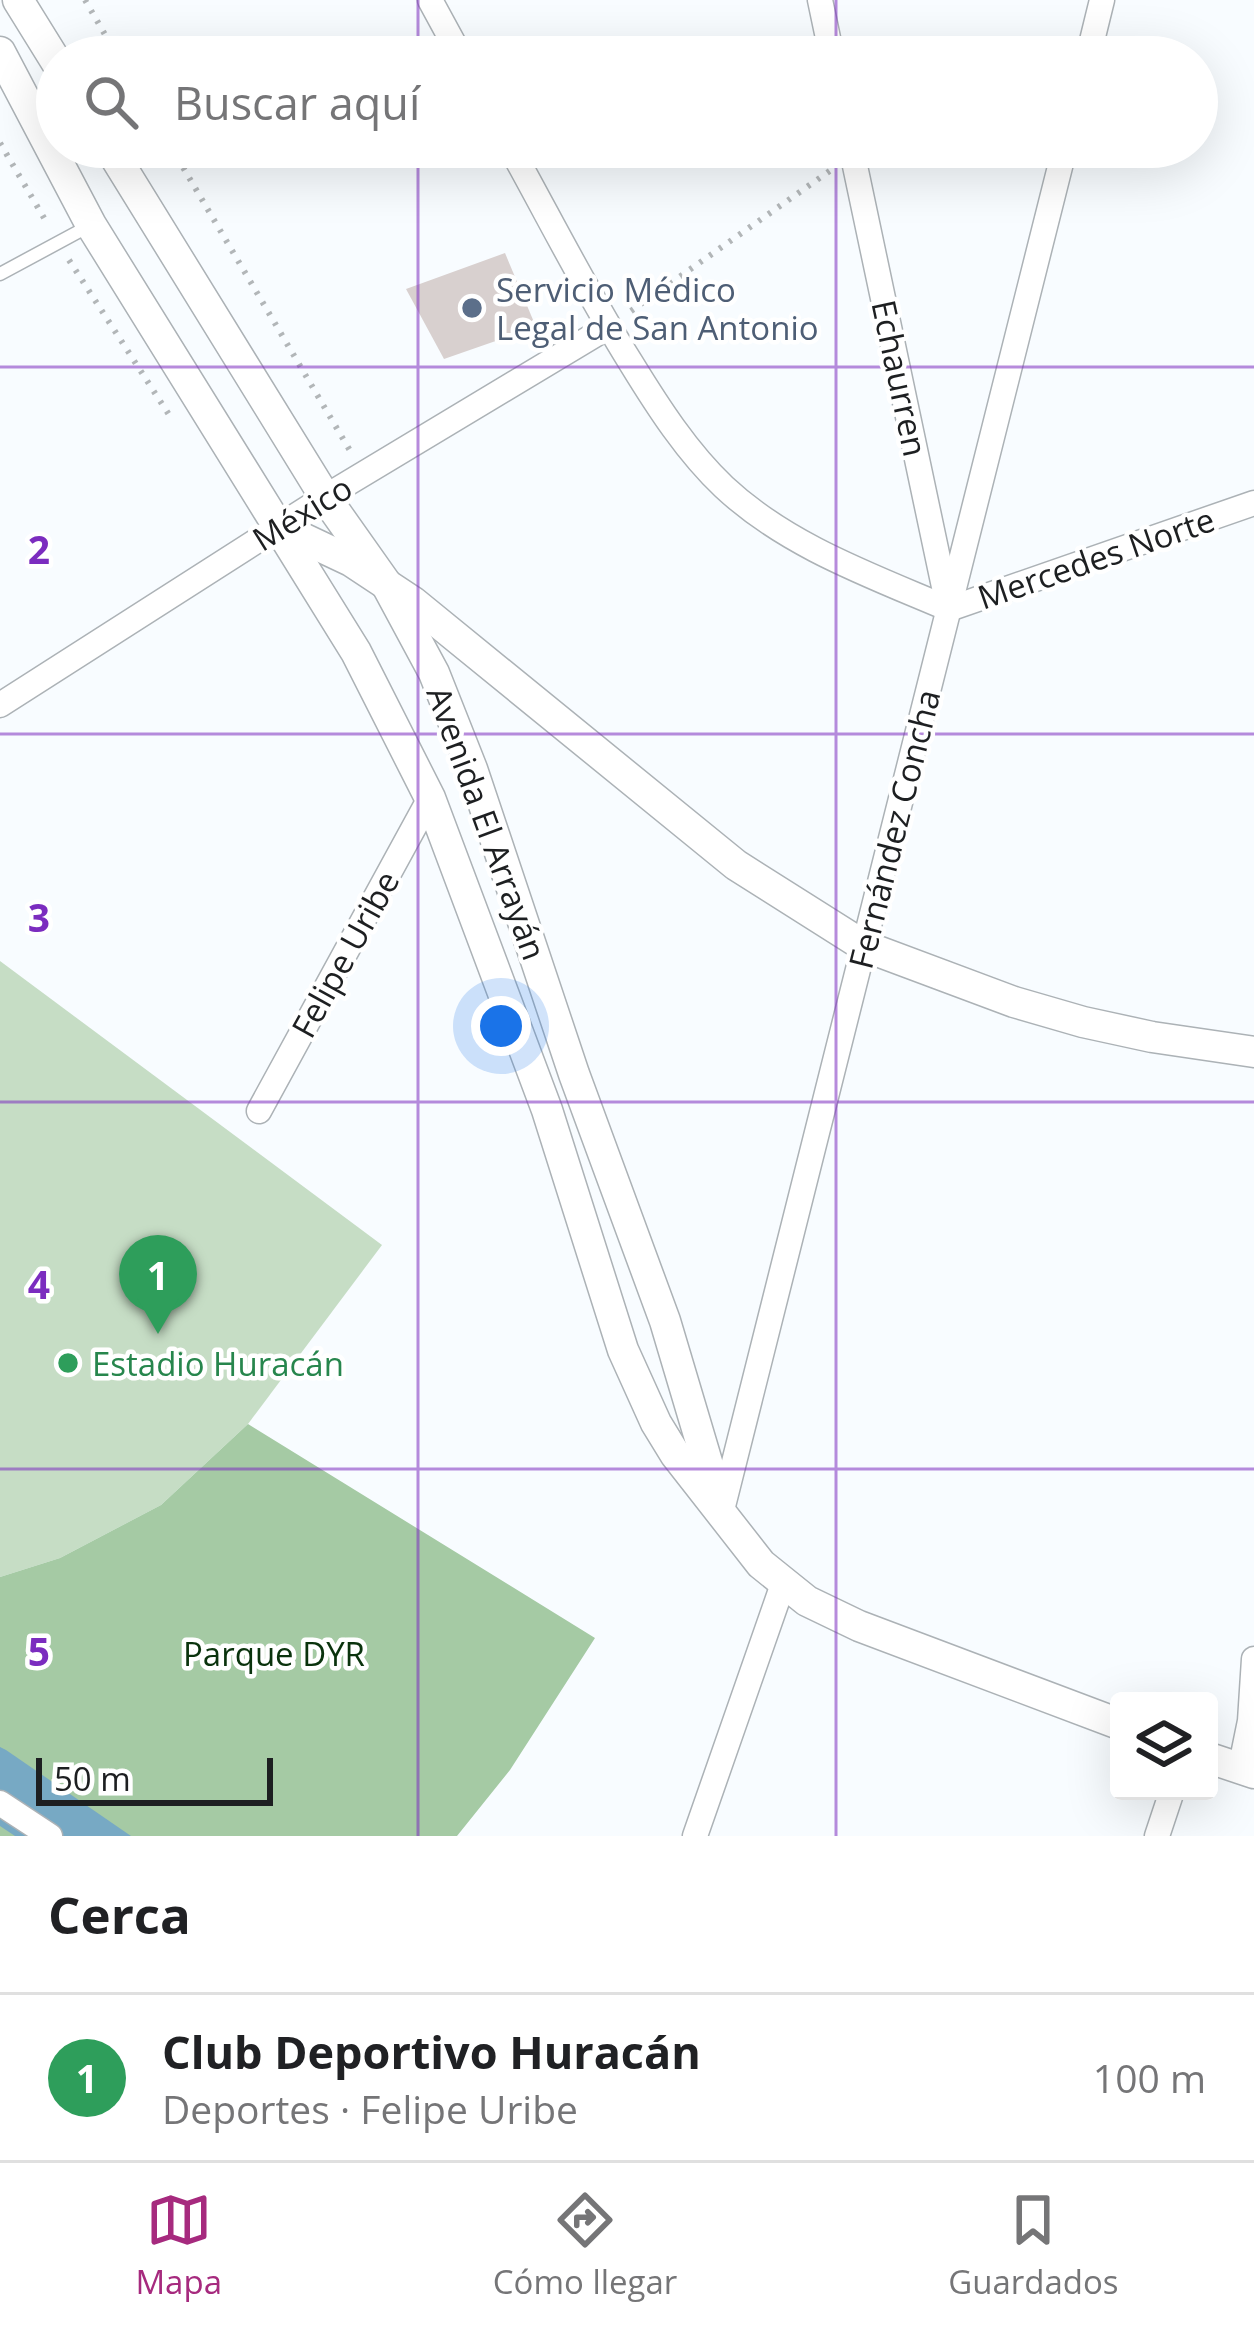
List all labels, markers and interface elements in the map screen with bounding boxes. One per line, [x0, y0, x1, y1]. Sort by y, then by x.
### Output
search box [36, 36, 1218, 168]
icon: search [78, 69, 144, 135]
text: Buscar aquí [174, 72, 420, 133]
place label: Servicio Médico Legal de San Antonio [496, 267, 819, 350]
marker: Servicio Médico Legal de San Antonio [459, 295, 485, 321]
street label: Echaurren [861, 296, 939, 460]
street label: México [244, 465, 360, 561]
street label: Mercedes Norte [972, 496, 1220, 620]
text: 2 [28, 522, 50, 575]
street label: Avenida El Arrayán [417, 680, 557, 966]
street label: Fernández Concha [838, 685, 950, 973]
street label: Felipe Uribe [281, 863, 409, 1045]
text: 3 [28, 890, 50, 943]
your location [471, 996, 531, 1056]
pin: 1 [119, 1235, 197, 1334]
text: 4 [28, 1257, 50, 1310]
place label: Estadio Huracán [92, 1341, 344, 1386]
marker: Estadio Huracán [55, 1350, 81, 1376]
text: 5 [28, 1624, 50, 1677]
park label: Parque DYR [183, 1631, 365, 1676]
map controls [1110, 1692, 1218, 1800]
button: layers [1110, 1692, 1218, 1800]
scale bar [36, 1752, 273, 1805]
text: 50 m [54, 1756, 131, 1801]
text: Cerca [48, 1879, 191, 1949]
text: Club Deportivo Huracán [162, 2021, 701, 2082]
text: 1 [76, 2051, 98, 2104]
text: 100 m [1093, 2051, 1206, 2104]
text: Deportes · Felipe Uribe [162, 2082, 578, 2135]
tab: Mapa [135, 2187, 222, 2304]
tab: Cómo llegar [493, 2187, 677, 2304]
tab: Guardados [948, 2187, 1119, 2304]

